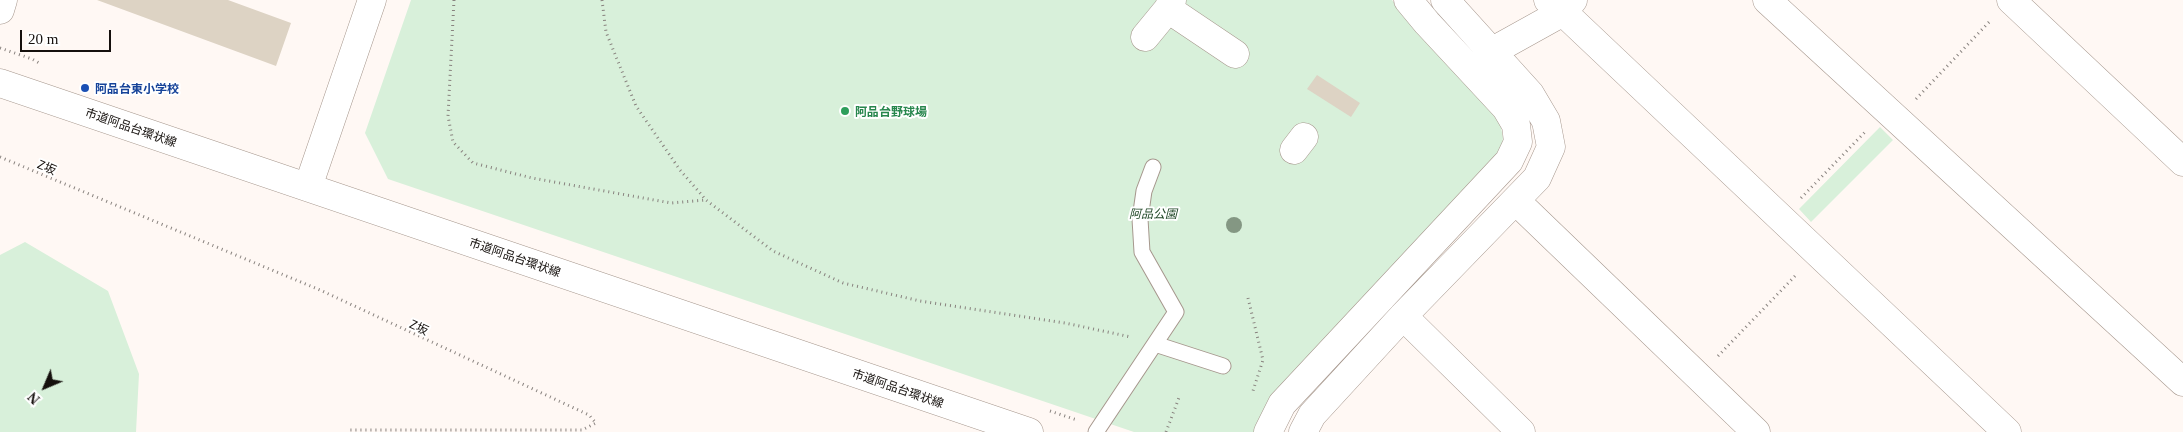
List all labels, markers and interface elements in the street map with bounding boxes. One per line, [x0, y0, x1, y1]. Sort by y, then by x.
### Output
scale bar [22, 20, 114, 52]
text: 20 m [28, 31, 58, 47]
place label: 阿品台東小学校 [95, 81, 179, 95]
marker: 阿品台東小学校 [79, 82, 91, 94]
place label: 阿品台野球場 [855, 104, 927, 118]
street label: 市道阿品台環状線 [83, 105, 179, 149]
marker: 阿品台野球場 [839, 105, 851, 117]
street label: Z坂 [35, 157, 59, 177]
park label: 阿品公園 [1129, 206, 1177, 220]
street label: 市道阿品台環状線 [467, 235, 563, 279]
street label: Z坂 [407, 316, 431, 338]
north arrow [20, 362, 70, 412]
street label: 市道阿品台環状線 [850, 366, 946, 410]
text: N [25, 389, 43, 407]

